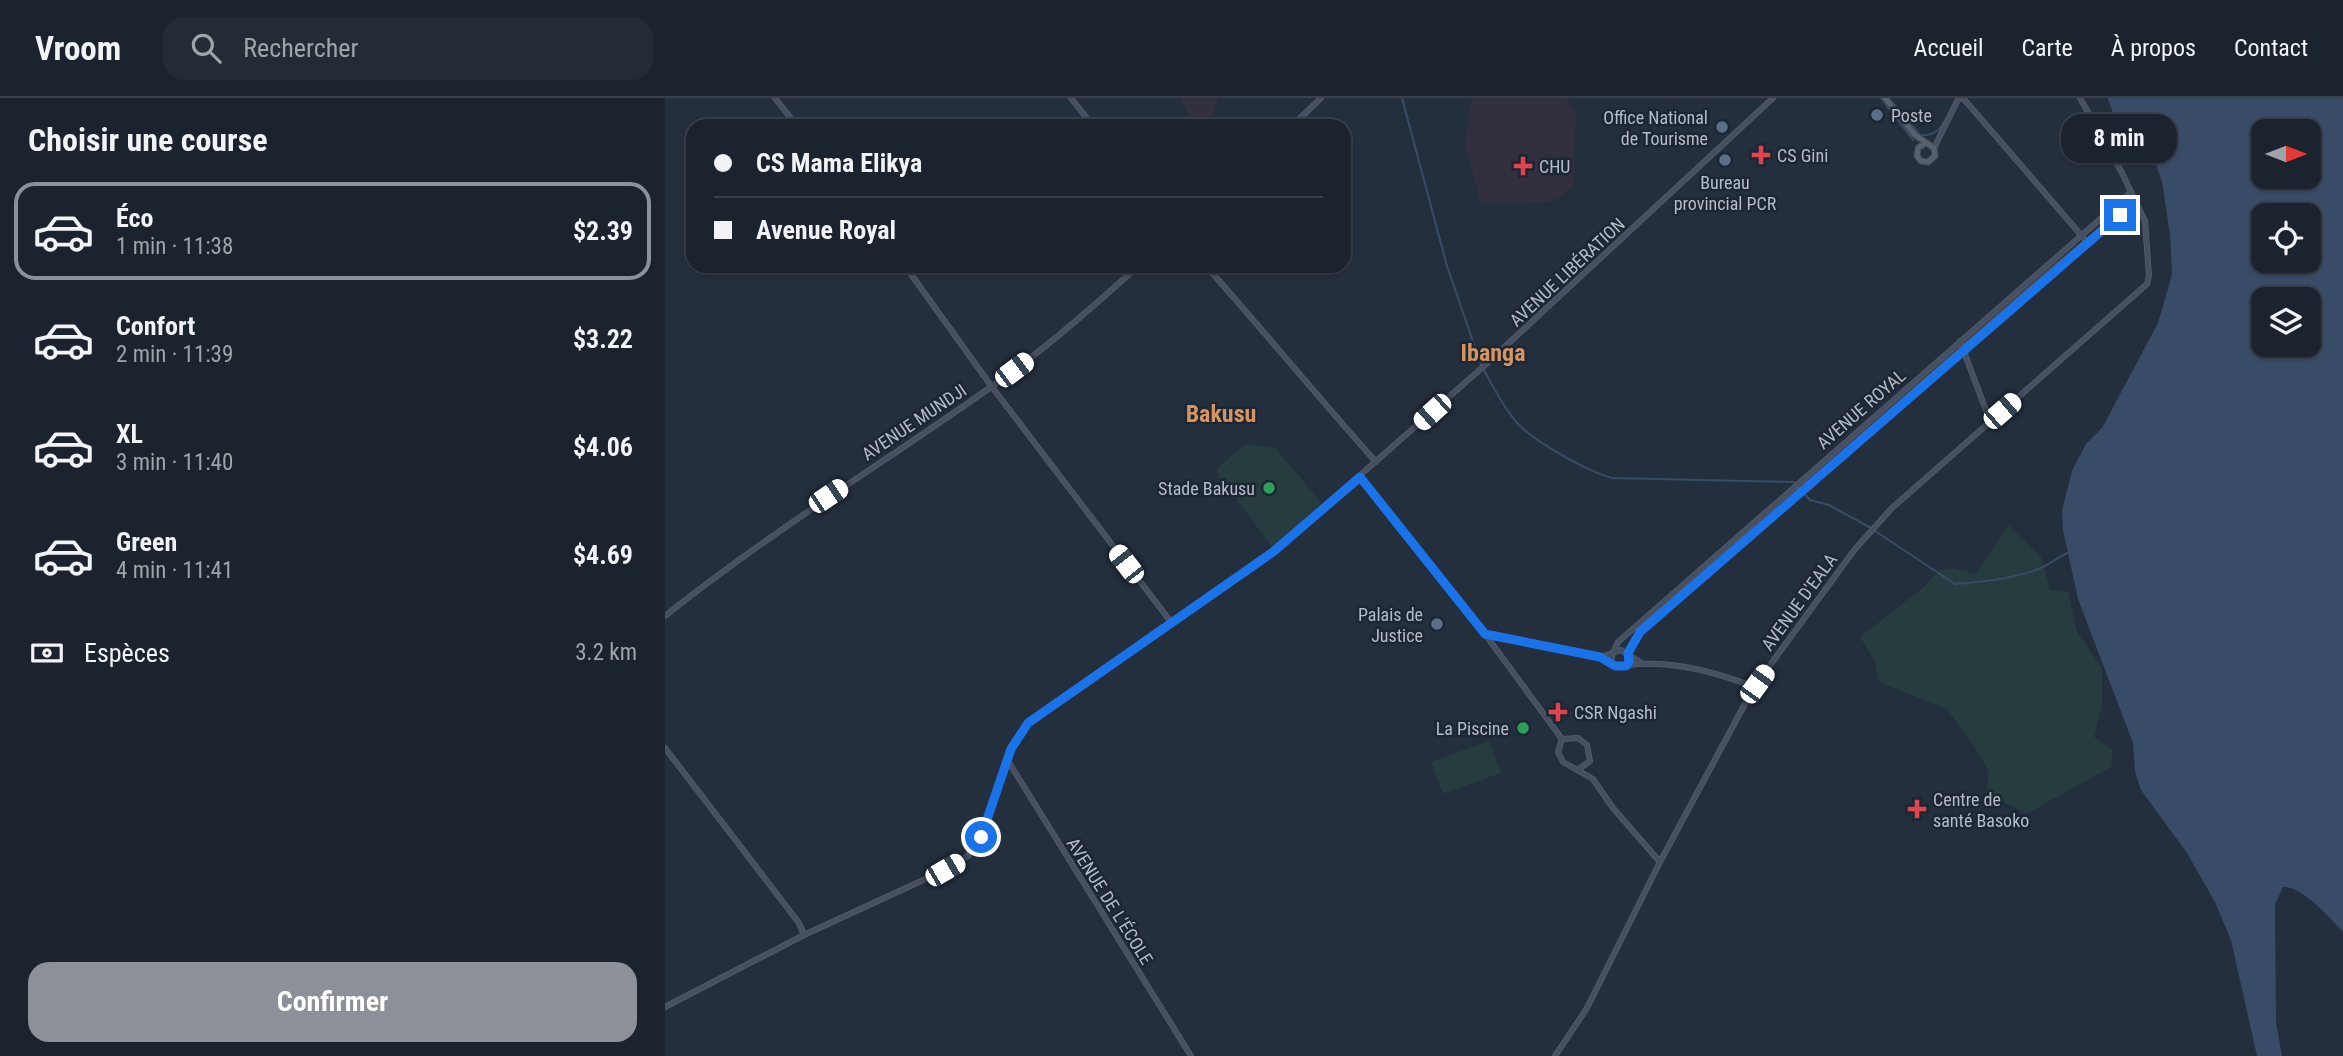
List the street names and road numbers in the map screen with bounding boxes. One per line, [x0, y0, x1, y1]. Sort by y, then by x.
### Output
street label: AVENUE LIBÉRATION [1505, 213, 1629, 331]
street label: AVENUE ROYAL [1812, 365, 1910, 453]
street label: AVENUE MUNDJI [858, 379, 970, 465]
street label: AVENUE D'EALA [1757, 549, 1842, 655]
street label: AVENUE DE L'ÉCOLE [1063, 834, 1157, 968]

